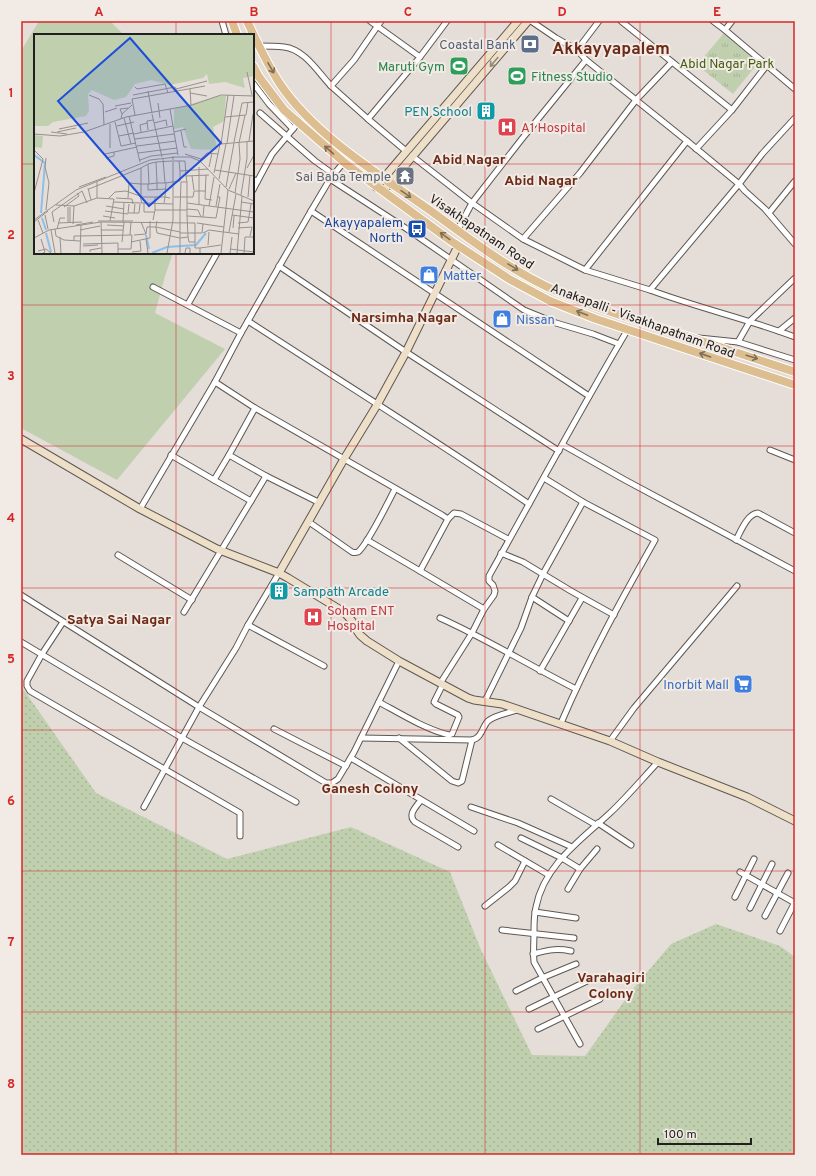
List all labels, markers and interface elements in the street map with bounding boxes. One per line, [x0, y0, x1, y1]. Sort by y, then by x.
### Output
text: A [94, 5, 104, 21]
text: B [250, 5, 259, 21]
text: C [404, 5, 412, 21]
text: D [557, 5, 567, 21]
text: E [713, 5, 721, 21]
bank icon: Coastal Bank [519, 33, 541, 55]
inset map [34, 34, 254, 254]
place label: Coastal Bank [439, 38, 516, 54]
district label: Akkayyapalem [552, 39, 670, 61]
sports icon: Maruti Gym [448, 55, 470, 77]
one-way arrow [489, 56, 498, 67]
park label: Abid Nagar Park [679, 57, 775, 73]
place label: Maruti Gym [378, 60, 445, 76]
one-way arrow [268, 62, 276, 74]
sports icon: Fitness Studio [506, 65, 528, 87]
place label: Fitness Studio [531, 70, 613, 86]
text: 1 [8, 86, 14, 102]
building icon: PEN School [475, 100, 497, 122]
place label: PEN School [404, 105, 472, 121]
hospital icon: A1 Hospital [496, 116, 518, 138]
place label: A1 Hospital [521, 121, 586, 137]
one-way arrow [325, 146, 335, 155]
district label: Abid Nagar [432, 152, 506, 169]
temple icon: Sai Baba Temple [394, 165, 416, 187]
place label: Sai Baba Temple [295, 170, 391, 186]
district label: Abid Nagar [504, 173, 578, 190]
one-way arrow [400, 190, 411, 198]
street label: Visakhapatnam Road [425, 192, 536, 274]
place label: Akayyapalem North [324, 216, 403, 247]
bus stop icon: Akayyapalem North [406, 218, 428, 240]
text: 2 [7, 228, 15, 244]
one-way arrow [439, 232, 450, 240]
shop icon: Matter [418, 264, 440, 286]
one-way arrow [507, 264, 519, 272]
place label: Matter [443, 269, 481, 285]
street label: Anakapalli - Visakhapatnam Road [548, 281, 737, 363]
shop icon: Nissan [491, 308, 513, 330]
one-way arrow [576, 309, 588, 317]
district label: Narsimha Nagar [351, 310, 457, 327]
place label: Nissan [516, 313, 555, 329]
one-way arrow [699, 351, 711, 359]
one-way arrow [745, 354, 758, 361]
text: 3 [7, 369, 15, 385]
text: 4 [7, 511, 15, 527]
building icon: Sampath Arcade [268, 580, 290, 602]
place label: Sampath Arcade [293, 585, 389, 601]
place label: Soham ENT Hospital [327, 604, 395, 635]
hospital icon: Soham ENT Hospital [302, 606, 324, 628]
district label: Satya Sai Nagar [67, 612, 171, 629]
text: 5 [7, 652, 15, 668]
supermarket icon: Inorbit Mall [732, 673, 754, 695]
place label: Inorbit Mall [663, 678, 729, 694]
district label: Ganesh Colony [322, 781, 419, 798]
text: 6 [7, 794, 15, 810]
text: 7 [8, 935, 15, 951]
district label: Varahagiri Colony [577, 970, 645, 1003]
text: 8 [7, 1077, 15, 1093]
scale bar [658, 1120, 751, 1146]
text: 100 m [664, 1127, 697, 1143]

